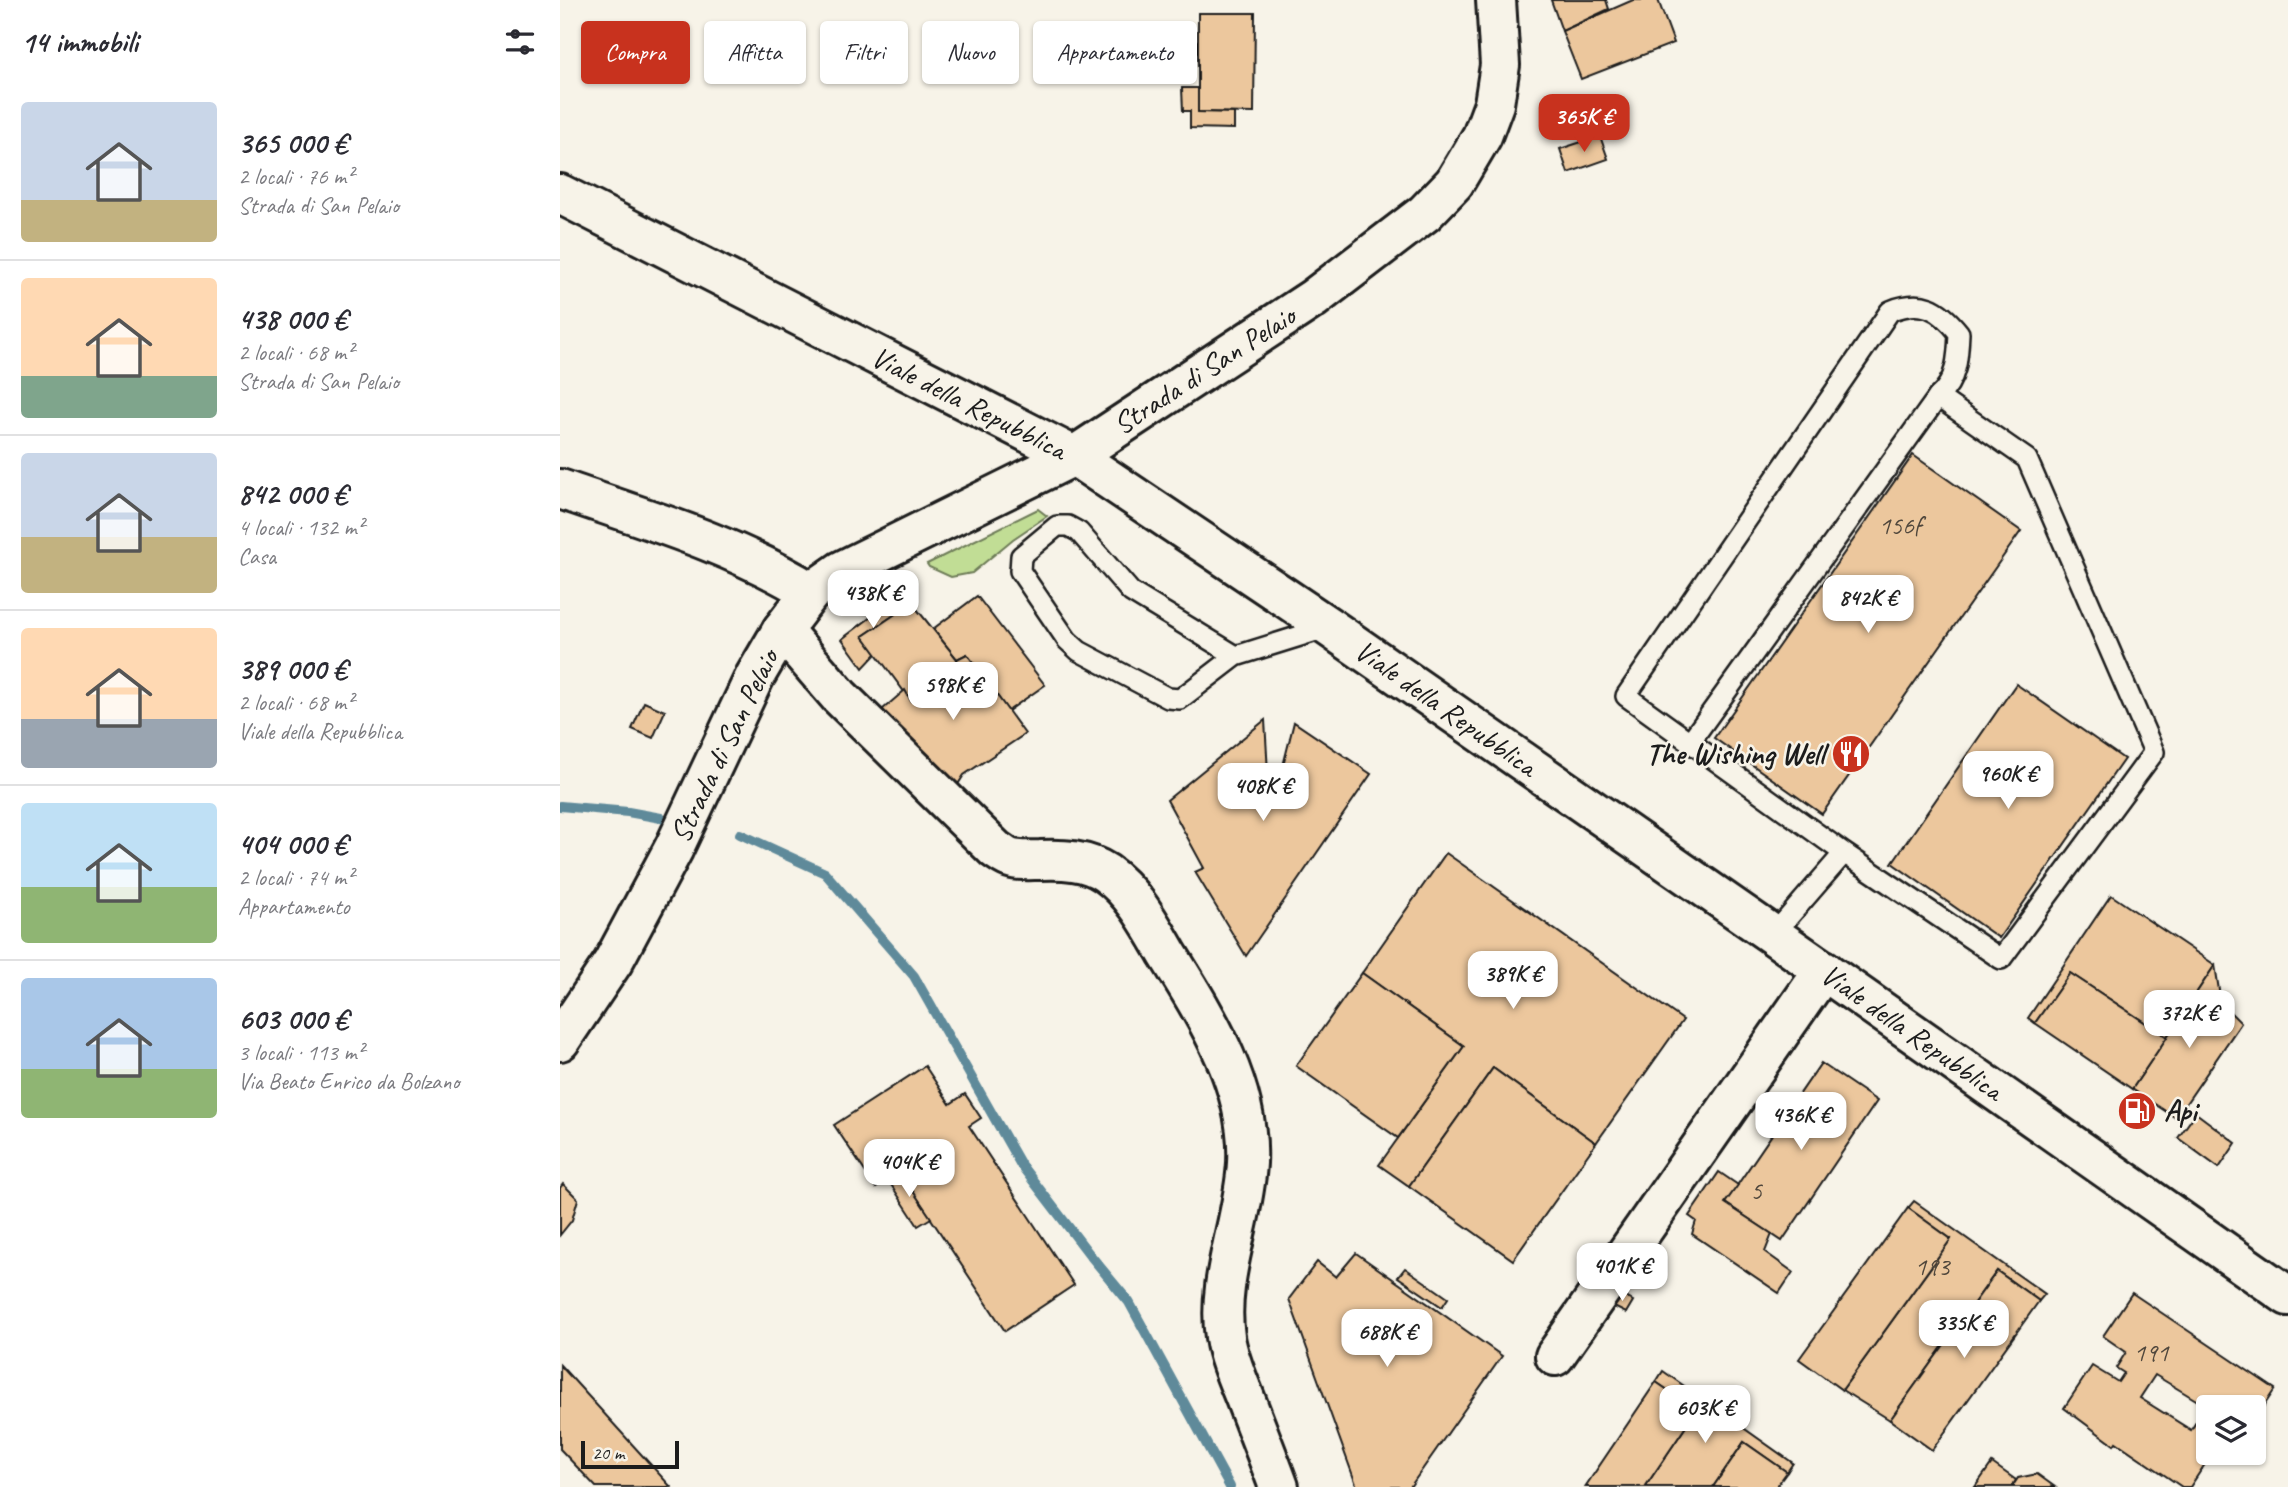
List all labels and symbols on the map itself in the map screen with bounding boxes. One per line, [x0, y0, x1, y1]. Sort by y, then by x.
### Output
pin: 365K € [1527, 94, 1641, 154]
street label: Strada di San Pelaio [1106, 295, 1305, 443]
street label: Viale della Repubblica [865, 338, 1075, 470]
house number: 156f [1879, 509, 1927, 542]
pin: 438K € [816, 570, 930, 630]
pin: 842K € [1811, 576, 1925, 635]
street label: Viale della Repubblica [1348, 631, 1547, 786]
street label: Strada di San Pelaio [661, 640, 789, 849]
pin: 598K € [896, 662, 1010, 722]
restaurant icon: The Wishing Well [1830, 733, 1872, 775]
place label: The Wishing Well [1646, 735, 1830, 773]
pin: 960K € [1951, 752, 2065, 811]
pin: 408K € [1206, 764, 1320, 823]
pin: 389K € [1456, 951, 1570, 1011]
street label: Viale della Repubblica [1814, 955, 2013, 1110]
pin: 372K € [2132, 990, 2246, 1050]
fuel station icon: Api [2116, 1090, 2158, 1132]
pin: 436K € [1744, 1092, 1858, 1152]
place label: Api [2164, 1092, 2201, 1130]
pin: 404K € [852, 1140, 966, 1199]
house number: 5 [1750, 1174, 1763, 1207]
pin: 401K € [1565, 1244, 1679, 1303]
house number: 193 [1914, 1250, 1952, 1283]
pin: 335K € [1907, 1300, 2021, 1360]
pin: 688K € [1330, 1310, 1444, 1369]
house number: 191 [2133, 1336, 2170, 1369]
pin: 603K € [1648, 1386, 1762, 1445]
scale bar [581, 1438, 679, 1470]

